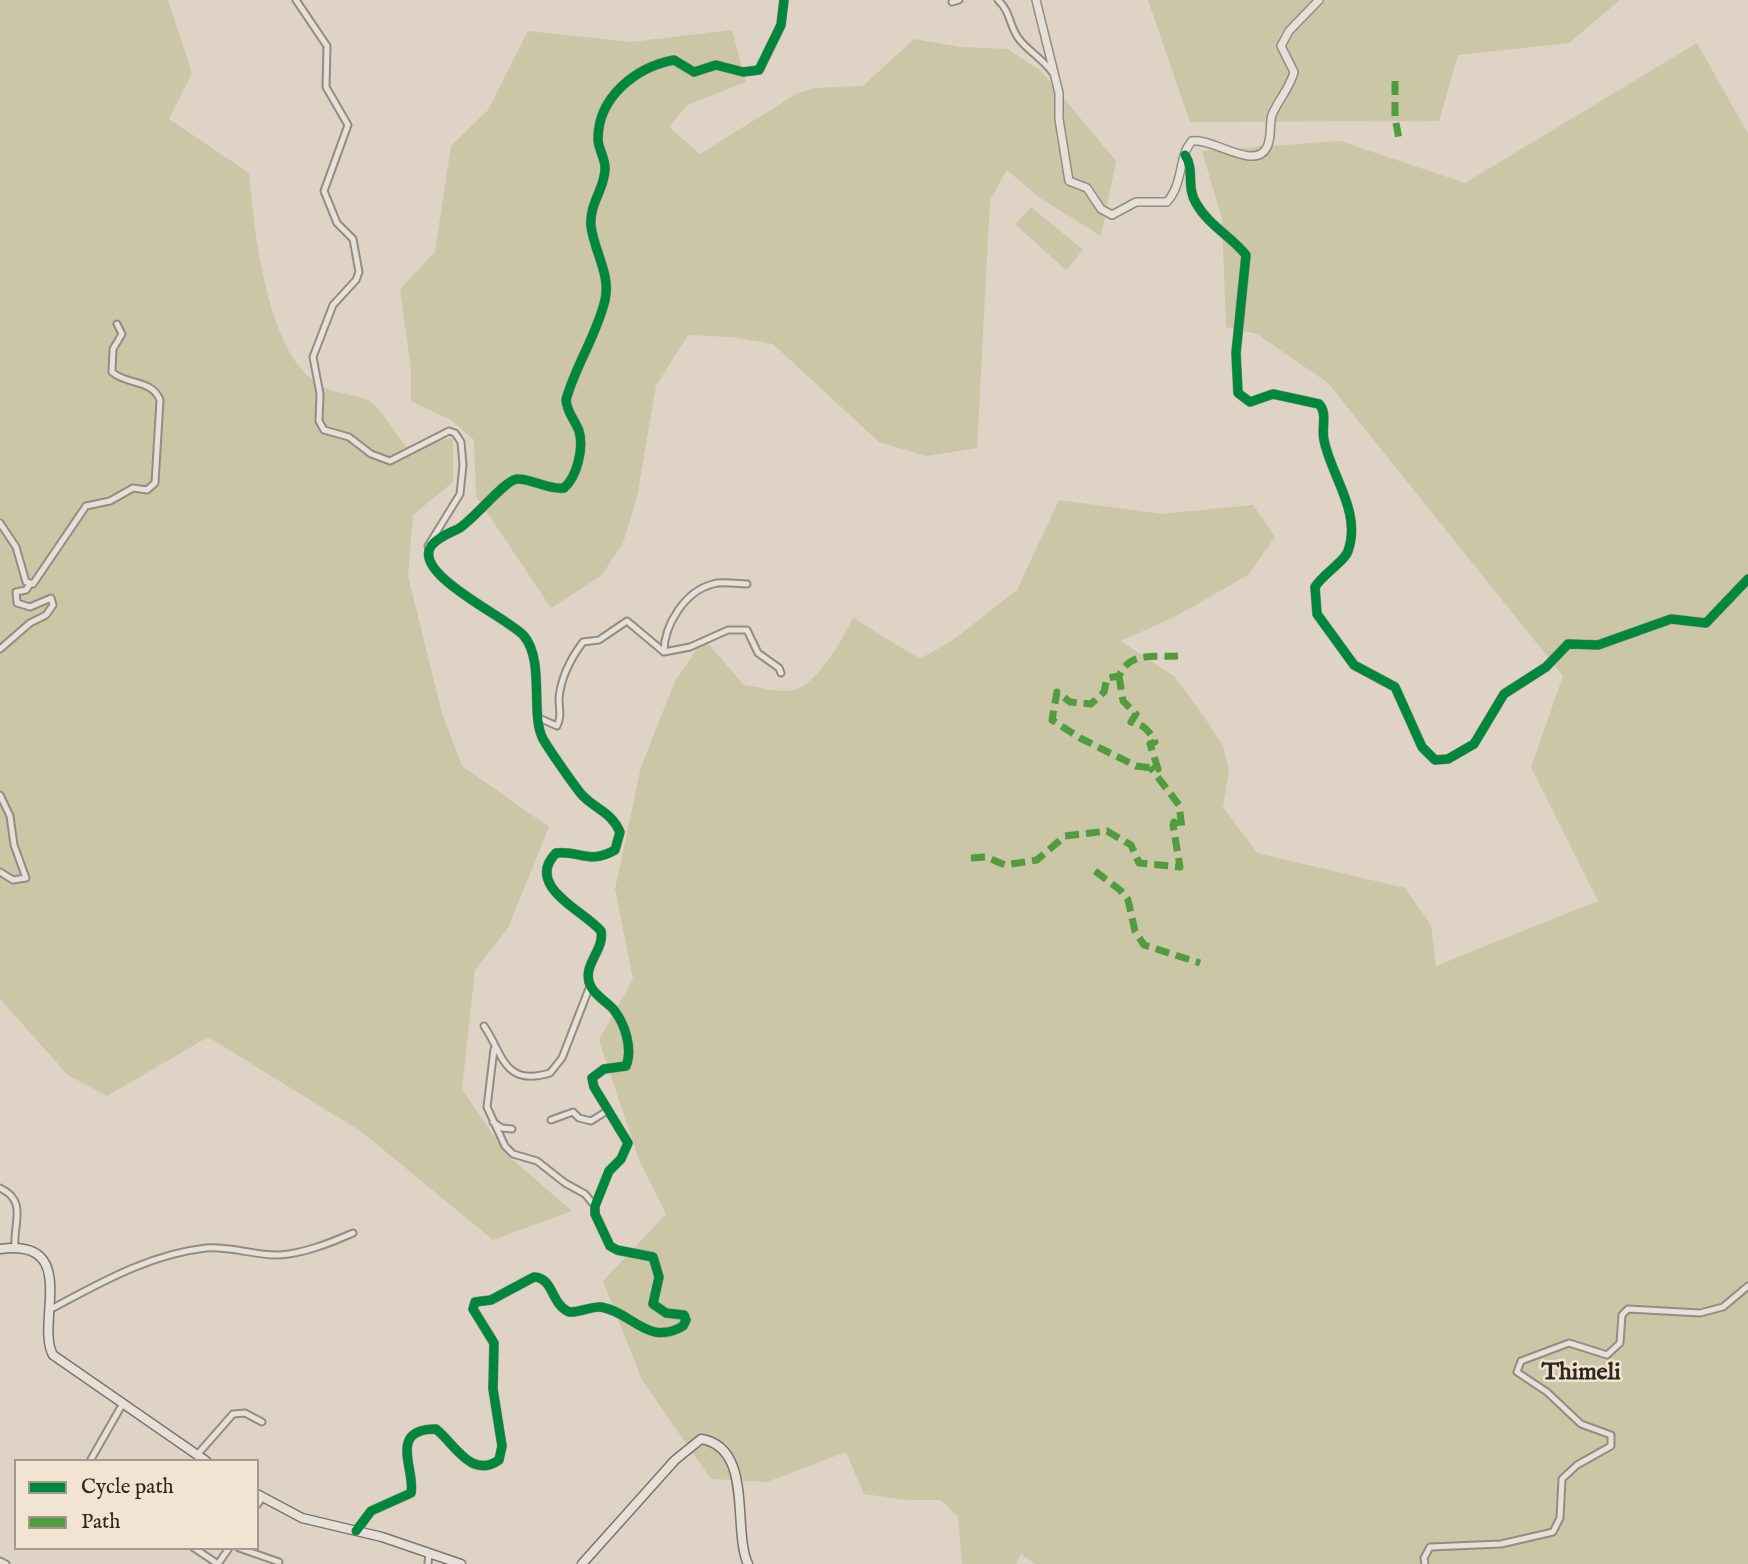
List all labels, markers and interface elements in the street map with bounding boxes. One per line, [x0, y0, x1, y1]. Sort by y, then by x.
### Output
district label: Thimeli [1541, 1360, 1621, 1388]
legend [14, 1459, 259, 1550]
text: Cycle path [81, 1474, 174, 1501]
text: Path [81, 1509, 120, 1536]

